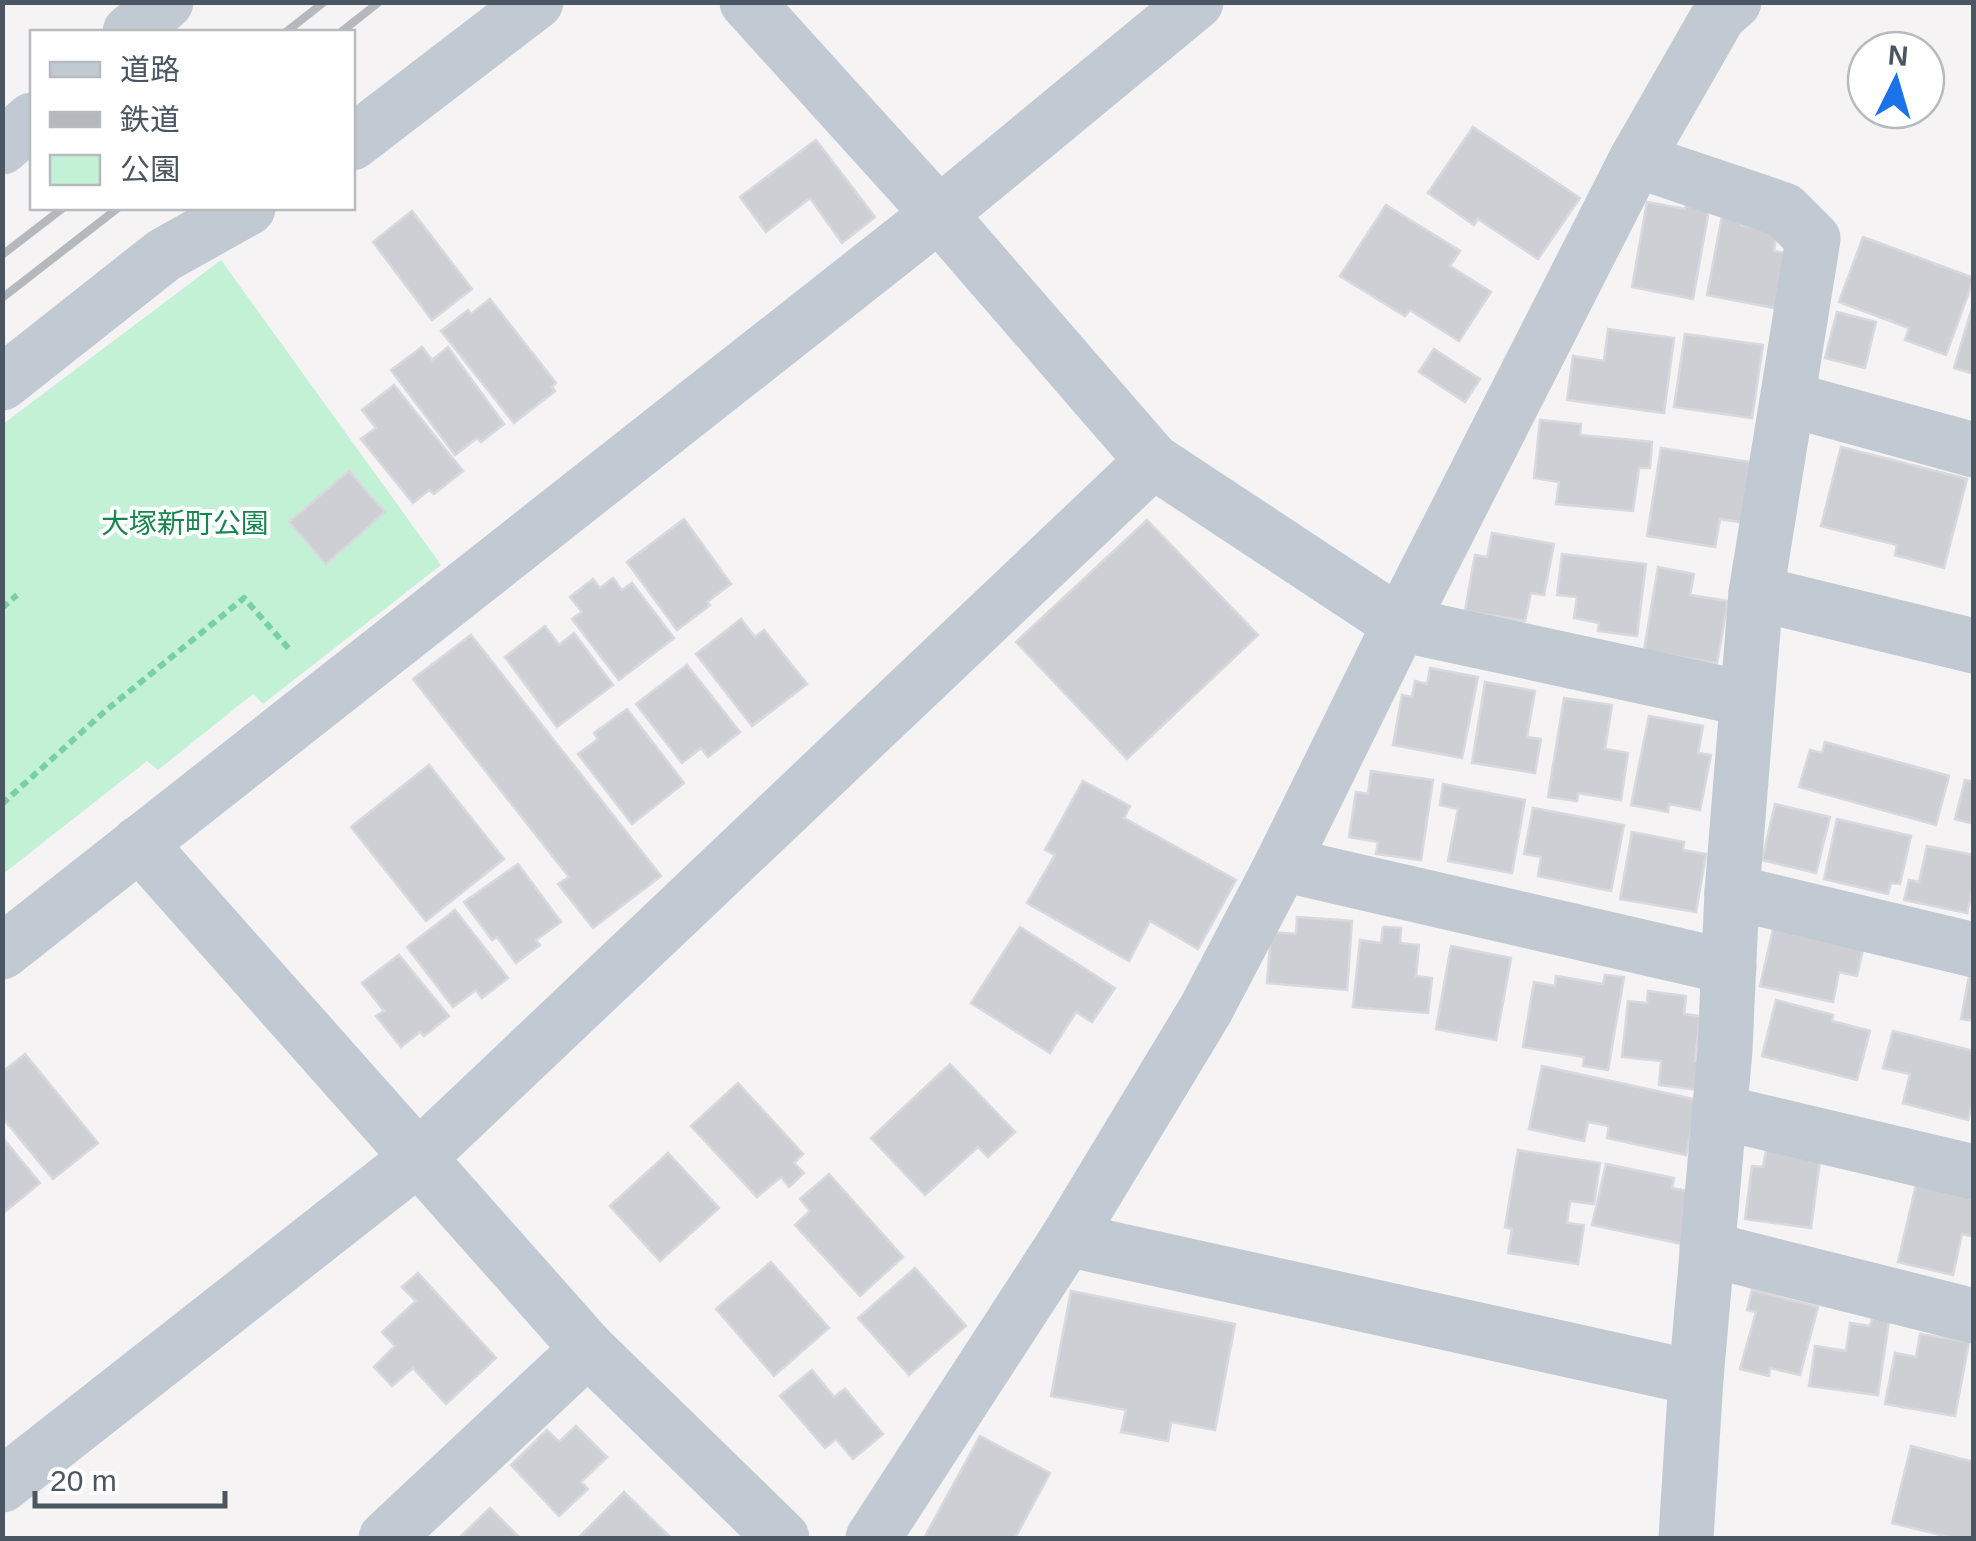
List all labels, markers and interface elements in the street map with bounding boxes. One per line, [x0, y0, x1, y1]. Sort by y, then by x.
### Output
legend [30, 30, 355, 210]
north arrow [1846, 30, 1946, 130]
text: N [1887, 39, 1910, 72]
text: 道路 [120, 53, 180, 86]
text: 鉄道 [120, 103, 180, 136]
text: 公園 [120, 153, 180, 186]
park label: 大塚新町公園 [101, 508, 269, 539]
scale bar [35, 1446, 225, 1508]
text: 20 m [50, 1464, 117, 1497]

